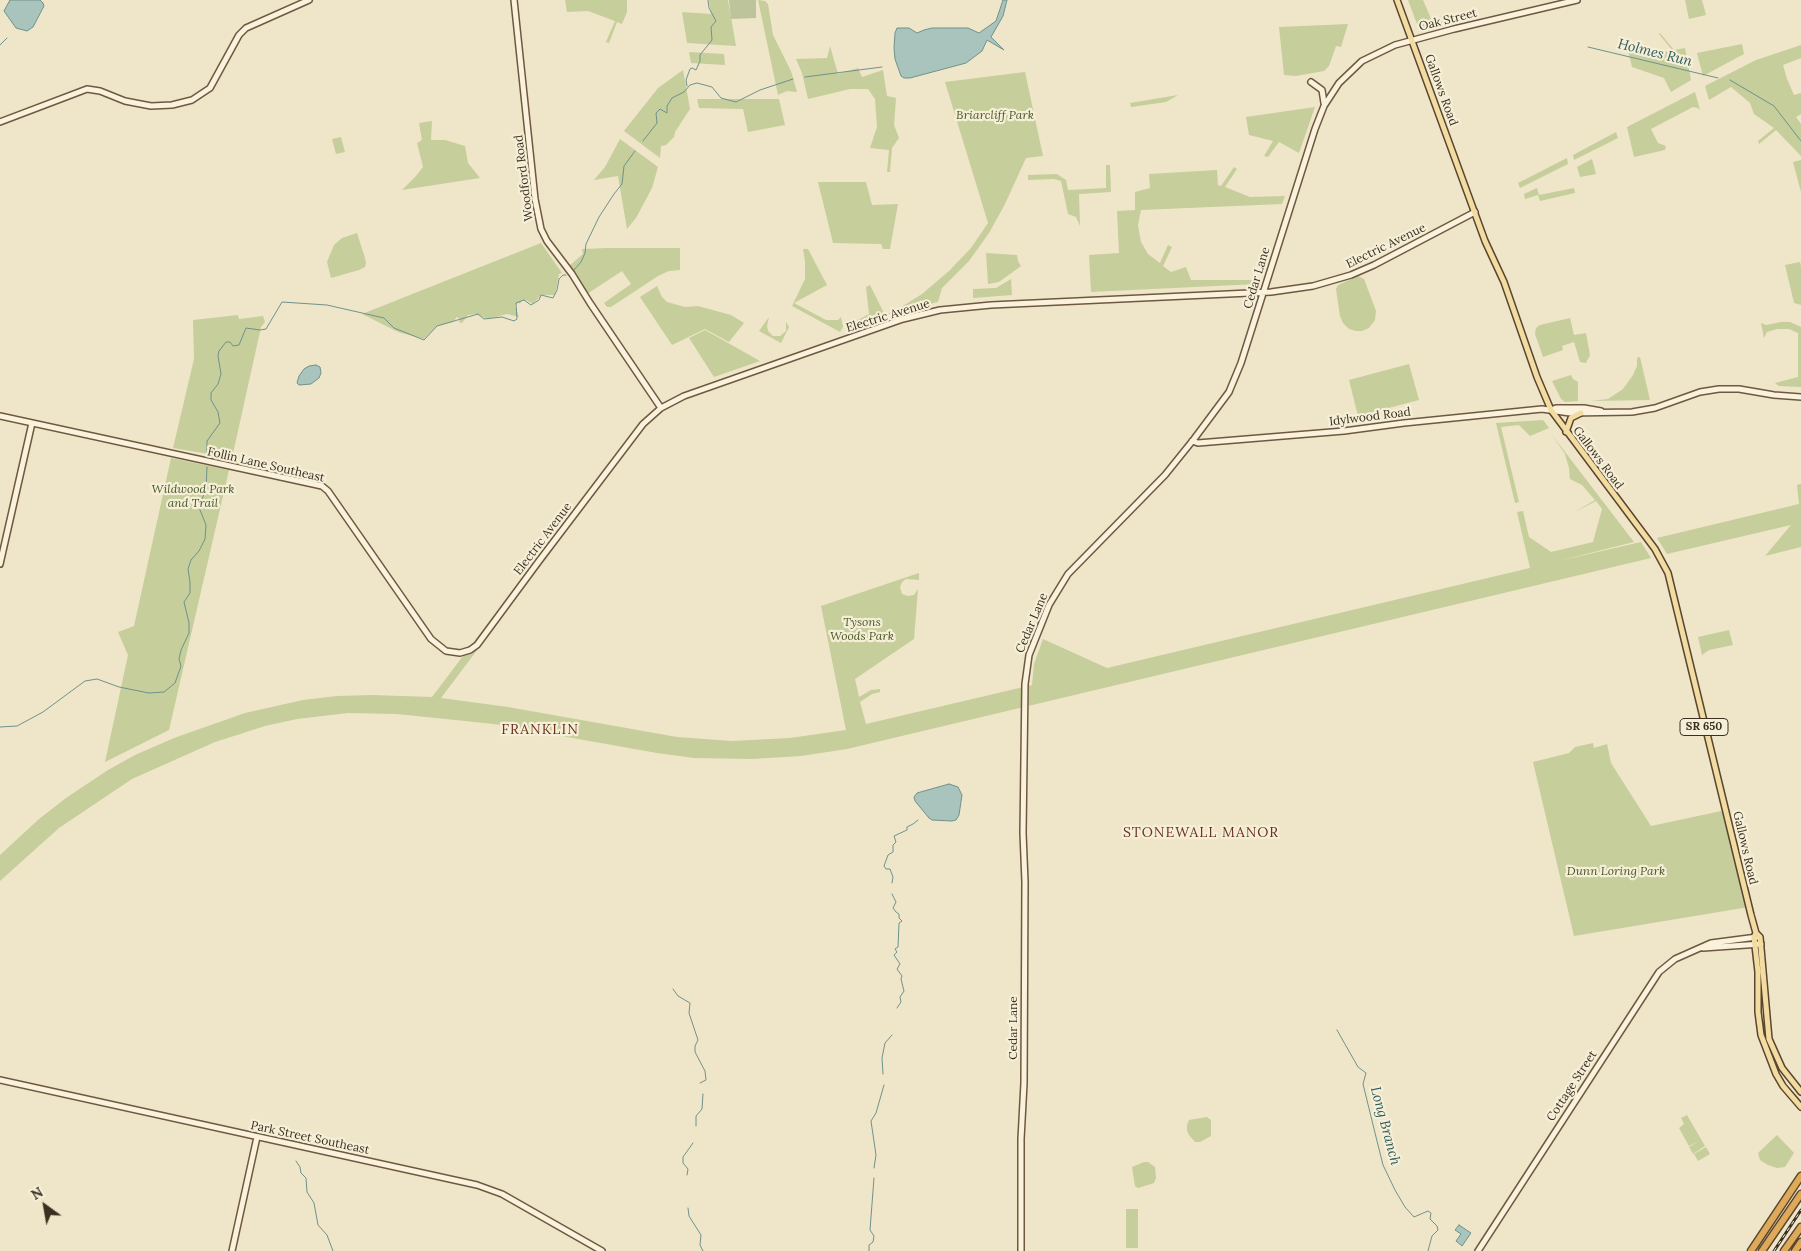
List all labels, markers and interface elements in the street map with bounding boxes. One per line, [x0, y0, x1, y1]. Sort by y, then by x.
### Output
street label: Oak Street [1417, 6, 1479, 34]
water label: Holmes Run [1616, 36, 1694, 70]
street label: Gallows Road [1421, 52, 1461, 128]
park label: Briarcliff Park [956, 109, 1034, 123]
street label: Woodford Road [512, 134, 536, 222]
street label: Electric Avenue [1344, 220, 1428, 272]
street label: Cedar Lane [1241, 245, 1273, 311]
street label: Electric Avenue [844, 296, 932, 336]
street label: Idylwood Road [1328, 405, 1412, 429]
street label: Gallows Road [1570, 424, 1626, 492]
street label: Follin Lane Southeast [206, 445, 326, 485]
park label: Wildwood Park and Trail [152, 483, 234, 511]
street label: Electric Avenue [511, 500, 575, 578]
street label: Cedar Lane [1013, 591, 1051, 655]
park label: Tysons Woods Park [830, 616, 894, 644]
road number: SR 650 [1680, 719, 1728, 736]
district label: FRANKLIN [500, 722, 580, 738]
street label: Gallows Road [1730, 810, 1760, 886]
district label: STONEWALL MANOR [1121, 825, 1281, 841]
park label: Dunn Loring Park [1567, 865, 1665, 879]
street label: Cedar Lane [1007, 996, 1021, 1060]
street label: Cottage Street [1544, 1048, 1600, 1124]
water label: Long Branch [1366, 1085, 1404, 1167]
street label: Park Street Southeast [249, 1118, 371, 1158]
north arrow [20, 1181, 70, 1231]
text: N [28, 1183, 46, 1204]

